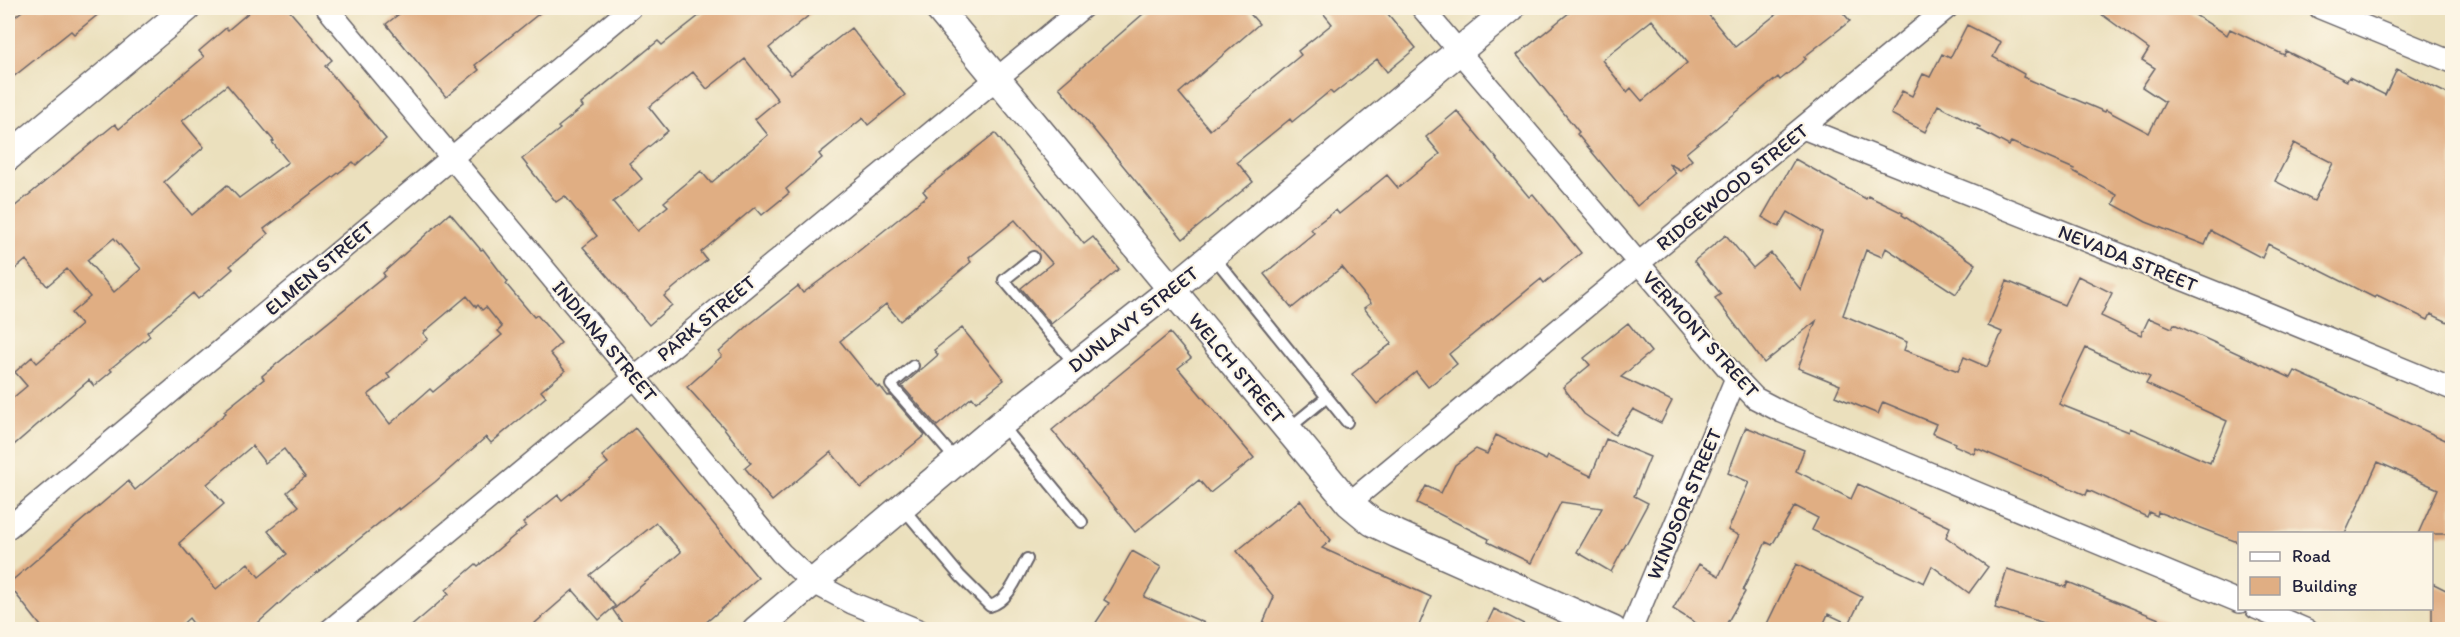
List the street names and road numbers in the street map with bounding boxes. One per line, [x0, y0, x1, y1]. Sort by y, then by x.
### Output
street label: RIDGEWOOD STREET [1651, 118, 1813, 256]
street label: ELMEN STREET [260, 216, 378, 320]
street label: NEVADA STREET [2055, 219, 2201, 297]
street label: DUNLAVY STREET [1063, 261, 1203, 377]
street label: VERMONT STREET [1638, 265, 1764, 403]
street label: PARK STREET [652, 270, 760, 366]
street label: INDIANA STREET [547, 276, 663, 406]
street label: WELCH STREET [1184, 308, 1290, 428]
street label: WINDSOR STREET [1641, 425, 1727, 583]

